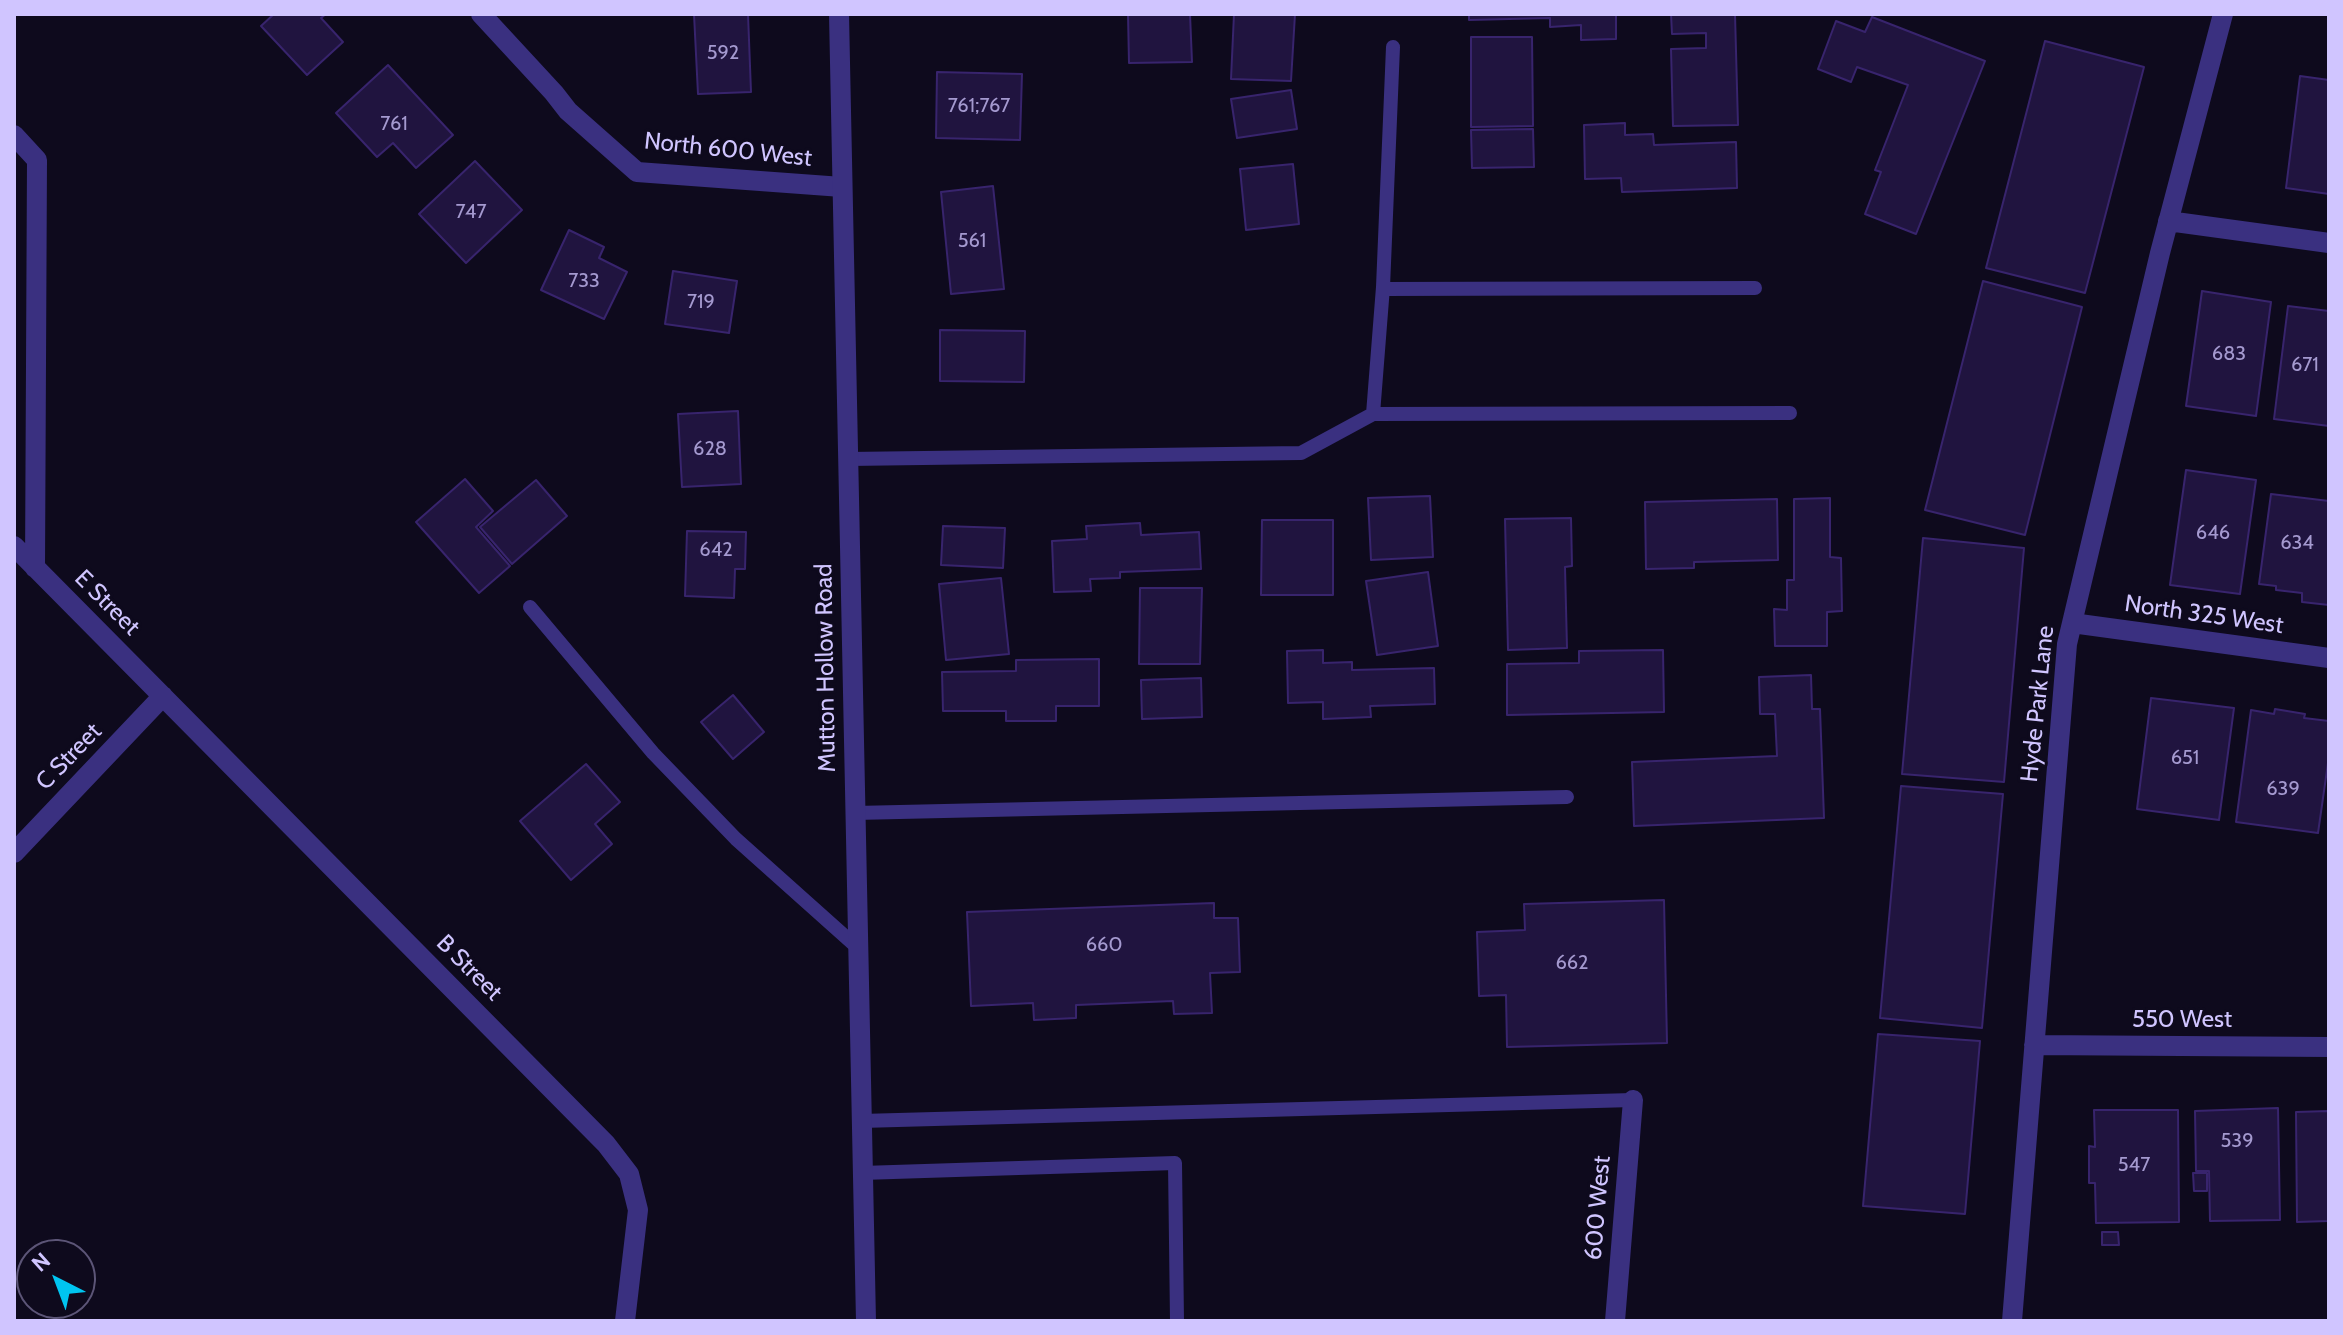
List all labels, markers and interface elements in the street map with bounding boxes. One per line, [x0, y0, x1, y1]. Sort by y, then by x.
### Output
house number: 592 [707, 41, 739, 65]
house number: 761;767 [948, 94, 1010, 118]
house number: 761 [380, 112, 408, 136]
street label: North 600 West [643, 127, 813, 173]
house number: 747 [456, 200, 486, 224]
house number: 561 [958, 229, 986, 253]
house number: 733 [568, 269, 600, 293]
house number: 719 [687, 290, 715, 314]
house number: 683 [2212, 342, 2246, 366]
house number: 671 [2291, 353, 2319, 377]
house number: 628 [693, 437, 727, 461]
house number: 646 [2196, 521, 2230, 545]
house number: 634 [2280, 531, 2314, 555]
house number: 642 [699, 538, 733, 562]
street label: Mutton Hollow Road [810, 563, 842, 773]
street label: E Street [68, 564, 146, 642]
street label: North 325 West [2123, 590, 2285, 640]
street label: Hyde Park Lane [2015, 624, 2061, 784]
street label: C Street [30, 718, 108, 796]
house number: 651 [2171, 746, 2199, 770]
house number: 639 [2266, 777, 2300, 801]
street label: B Street [430, 929, 508, 1007]
house number: 660 [1086, 933, 1122, 957]
house number: 662 [1555, 951, 1589, 975]
street label: 550 West [2132, 1006, 2232, 1034]
house number: 539 [2221, 1129, 2253, 1153]
house number: 547 [2118, 1153, 2150, 1177]
street label: 600 West [1579, 1155, 1617, 1261]
north arrow [16, 1239, 96, 1319]
text: N [26, 1247, 56, 1278]

